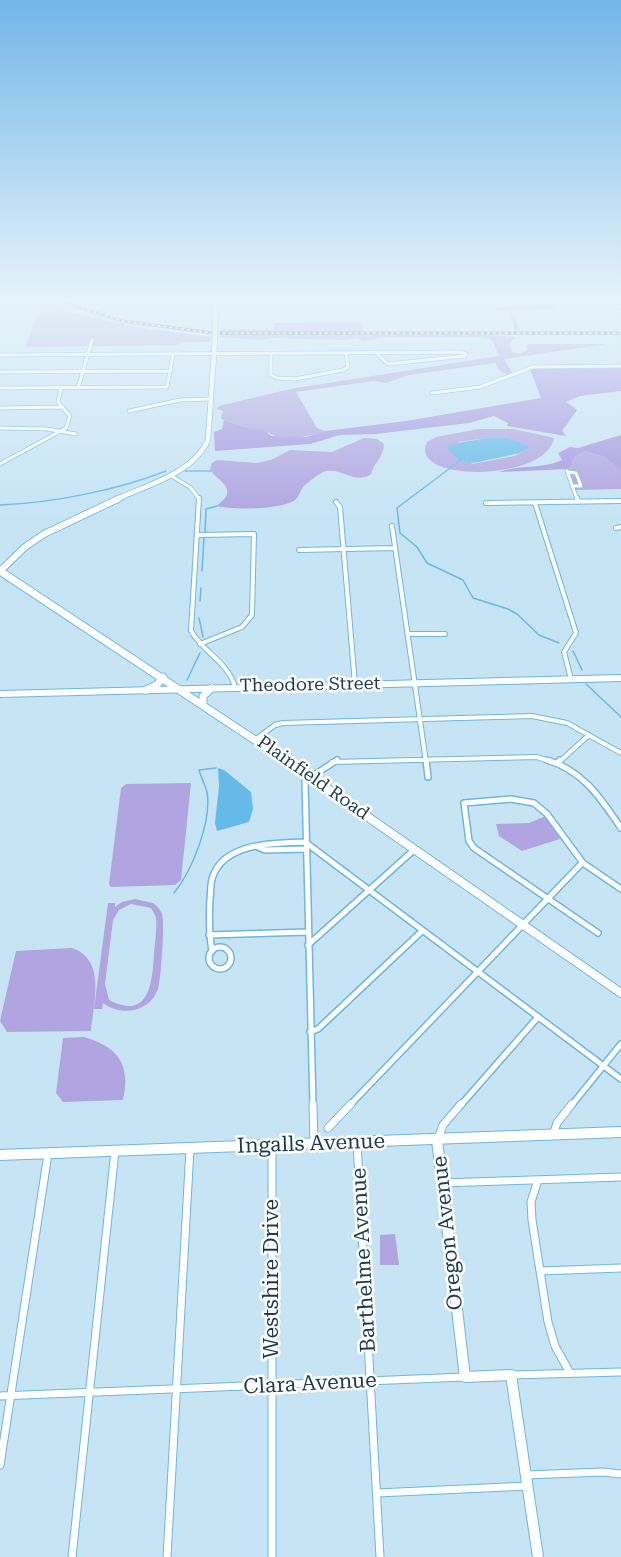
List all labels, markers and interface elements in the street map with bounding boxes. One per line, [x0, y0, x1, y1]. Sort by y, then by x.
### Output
street label: Theodore Street [240, 673, 380, 697]
street label: Plainfield Road [253, 731, 373, 825]
street label: Ingalls Avenue [237, 1129, 385, 1159]
street label: Oregon Avenue [427, 1155, 469, 1311]
street label: Barthelme Avenue [347, 1167, 381, 1353]
street label: Westshire Drive [259, 1199, 285, 1359]
street label: Clara Avenue [243, 1368, 377, 1400]

